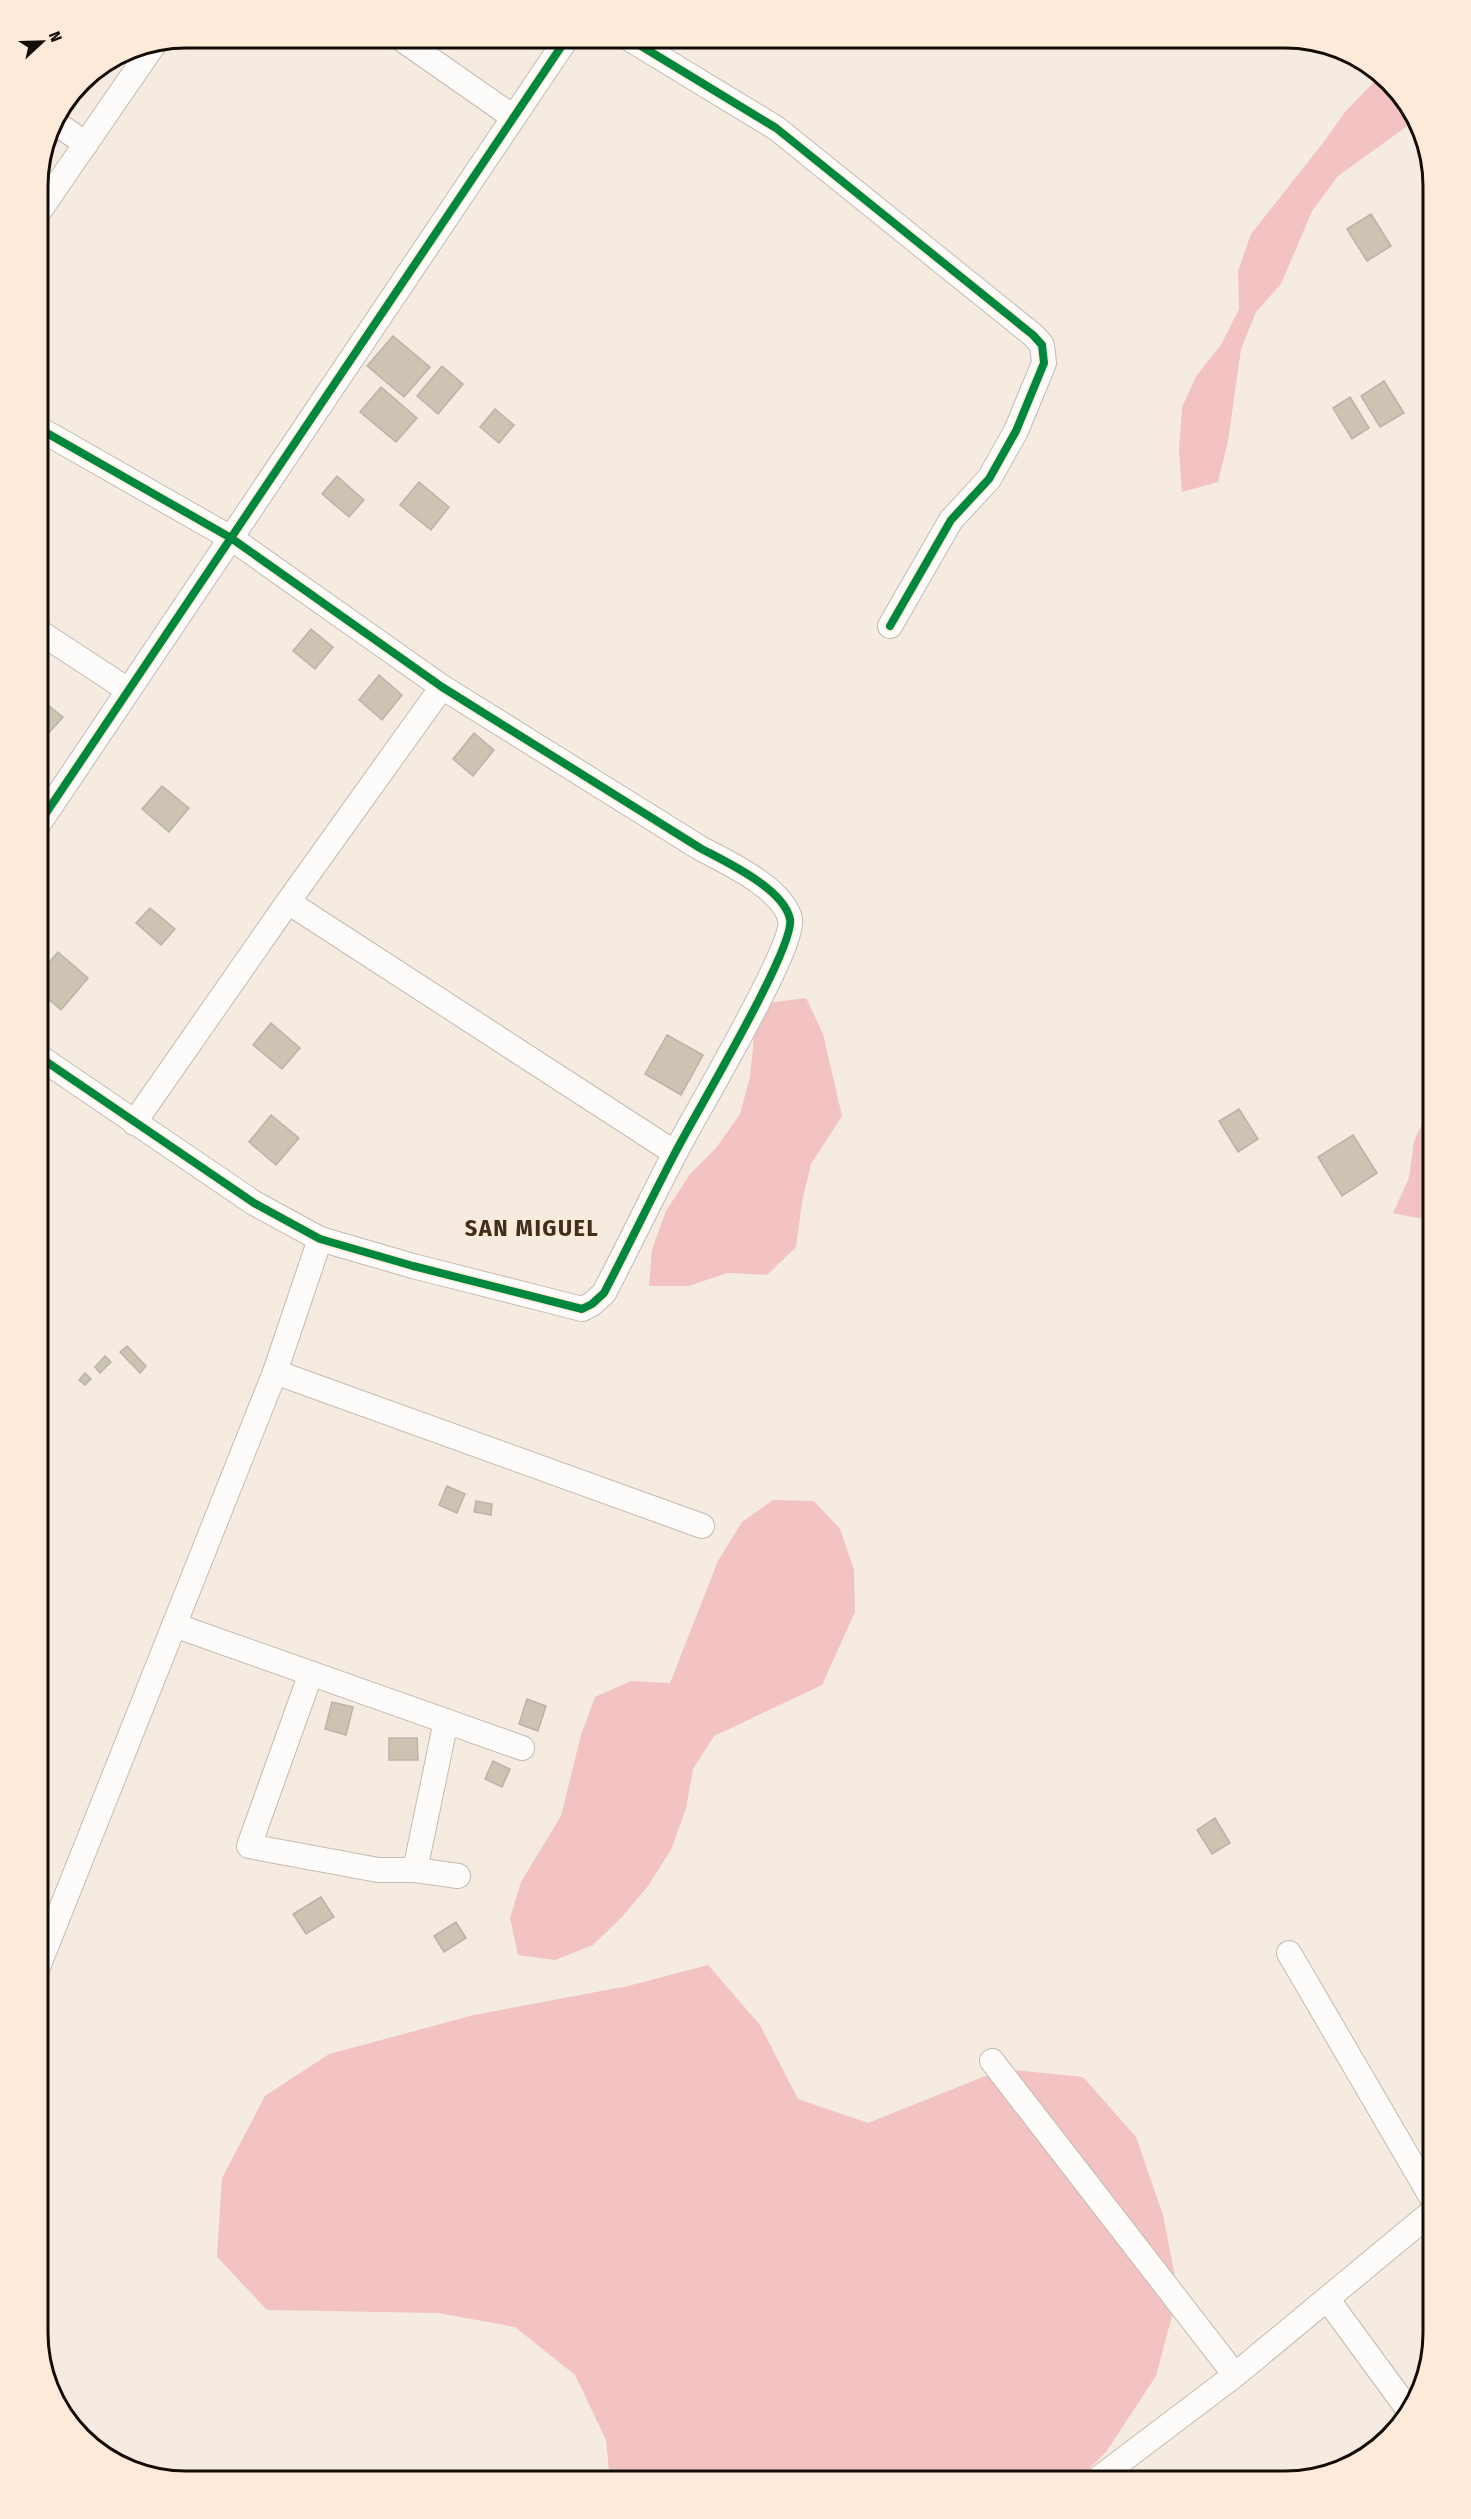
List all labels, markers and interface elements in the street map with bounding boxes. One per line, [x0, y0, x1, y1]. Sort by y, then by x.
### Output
north arrow [12, 12, 72, 72]
text: N [45, 29, 66, 45]
district label: SAN MIGUEL [465, 1214, 599, 1242]

